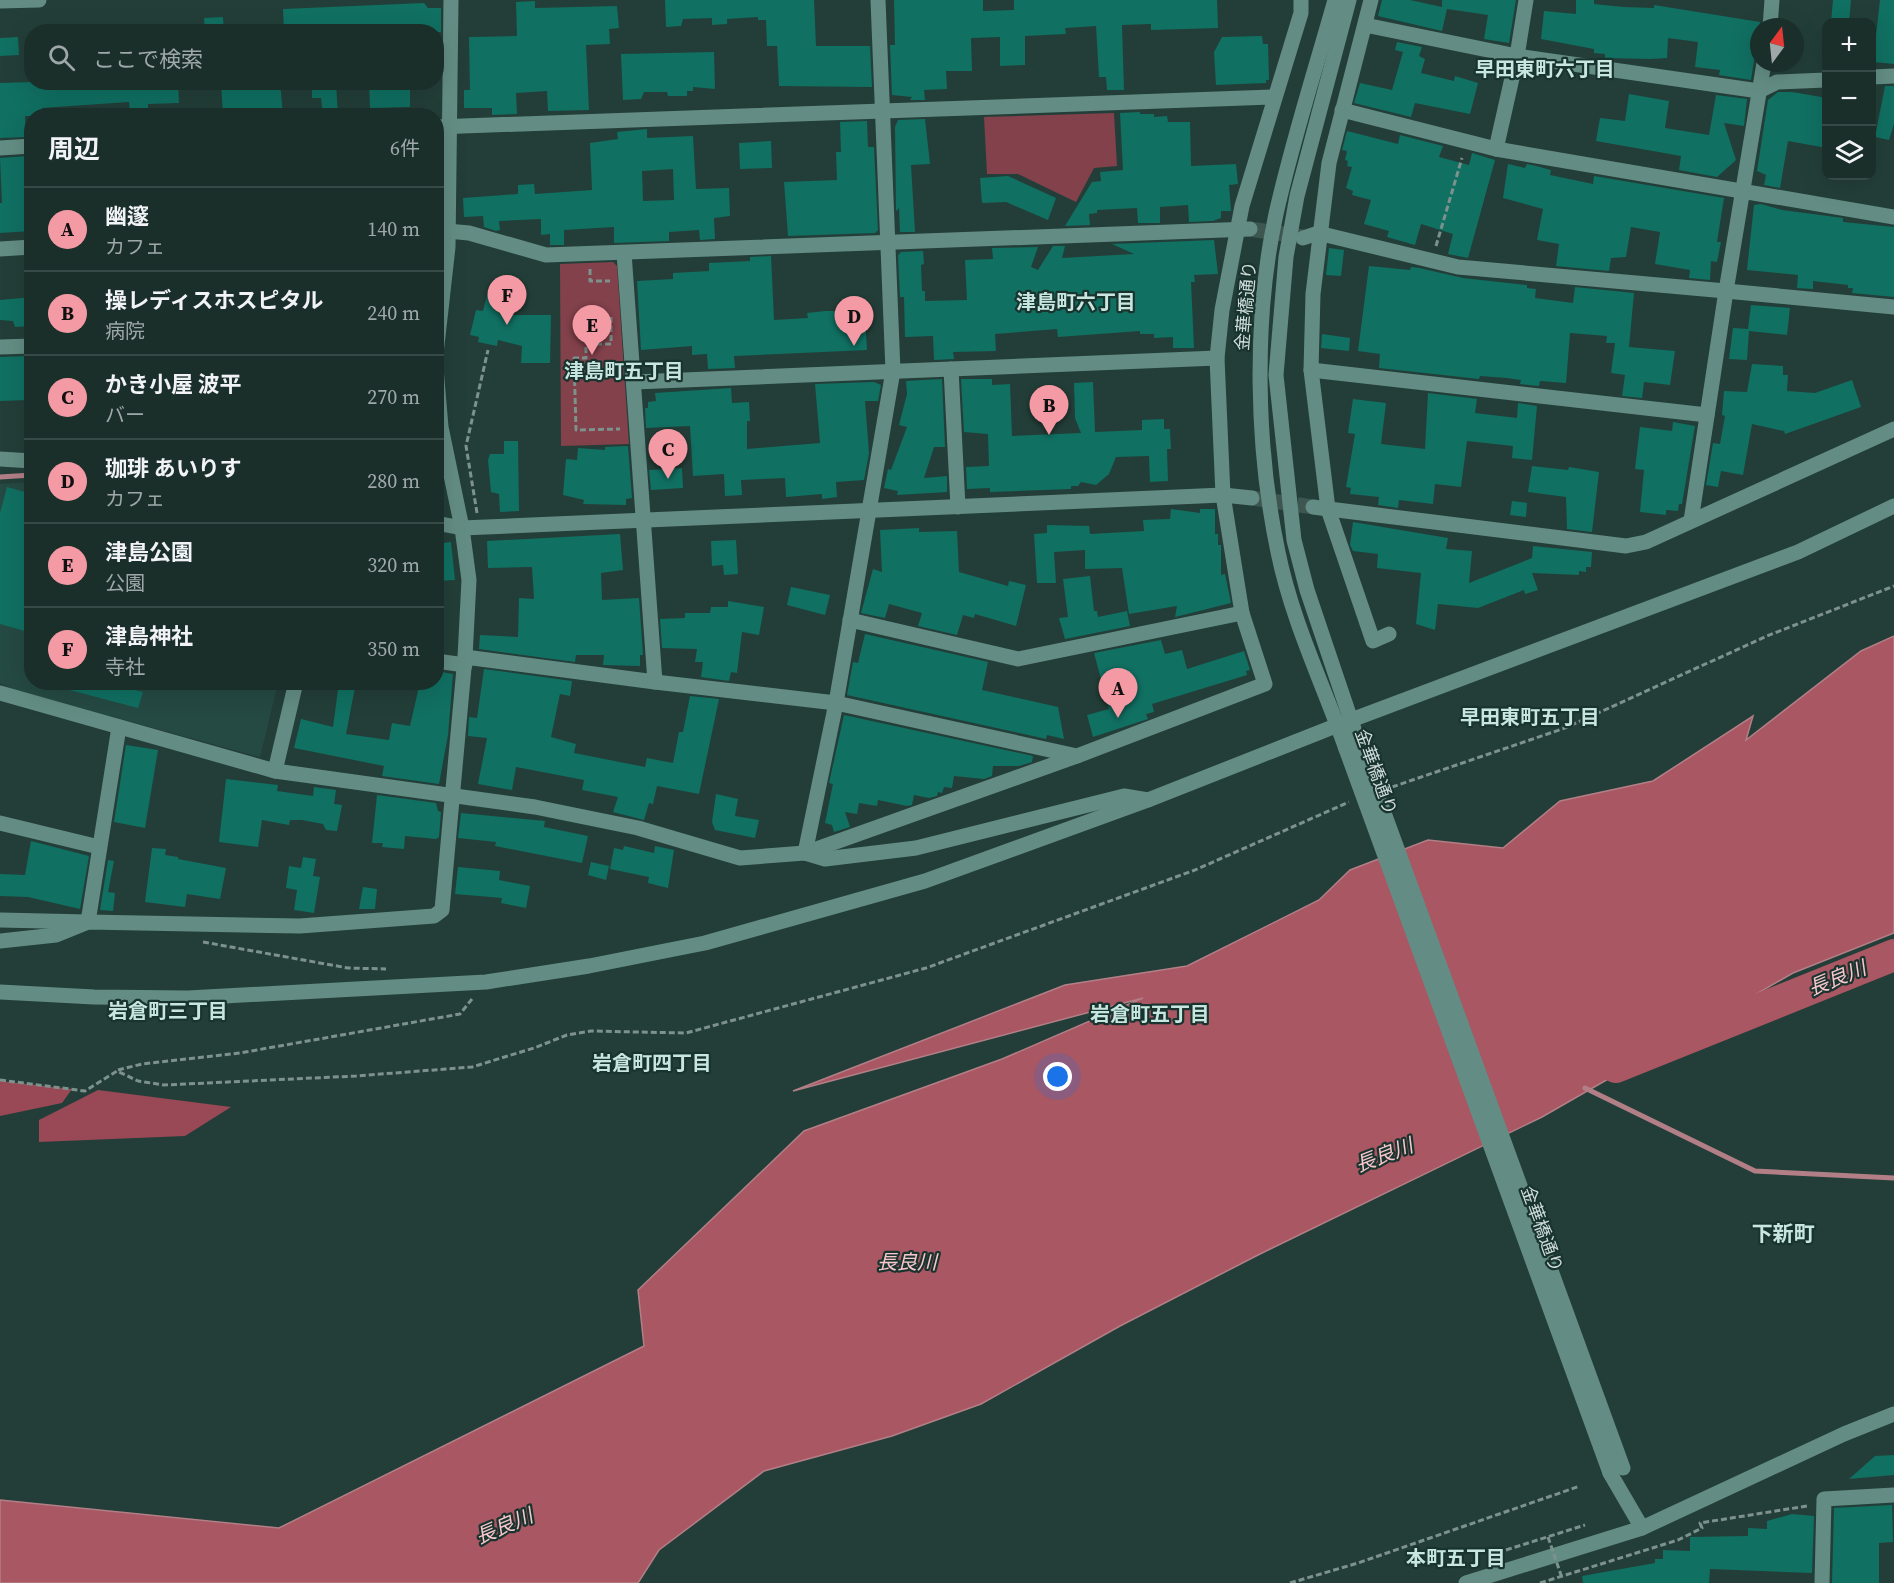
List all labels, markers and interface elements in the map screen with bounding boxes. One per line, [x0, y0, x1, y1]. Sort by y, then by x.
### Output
north arrow [1750, 18, 1804, 72]
map controls [1822, 18, 1876, 180]
button: + [1822, 18, 1876, 72]
search box [24, 24, 444, 90]
icon: search [45, 41, 78, 74]
text: ここで検索 [93, 44, 203, 74]
district label: 早田東町六丁目 [1475, 55, 1615, 83]
button: − [1822, 72, 1876, 126]
button: layers [1822, 126, 1876, 180]
text: 周辺 [48, 131, 100, 167]
text: 6件 [390, 134, 420, 162]
text: 幽邃 [105, 201, 149, 231]
text: A [61, 215, 74, 243]
text: 140 m [367, 215, 420, 243]
text: カフェ [105, 233, 165, 261]
street label: 金華橋通り [1229, 260, 1262, 352]
pin: F [488, 276, 526, 325]
text: 操レディスホスピタル [105, 285, 323, 315]
district label: 津島町六丁目 [1016, 288, 1136, 316]
pin: D [834, 296, 874, 346]
text: B [61, 299, 74, 327]
text: 240 m [367, 299, 420, 327]
pin: E [572, 306, 612, 355]
text: 病院 [105, 317, 145, 345]
district label: 津島町五丁目 [564, 357, 684, 385]
text: かき小屋 波平 [105, 369, 242, 399]
text: C [61, 383, 74, 411]
text: 270 m [367, 383, 420, 411]
pin: B [1030, 386, 1068, 435]
text: バー [105, 401, 145, 429]
pin: C [648, 430, 688, 479]
text: 珈琲 あいりす [105, 453, 242, 483]
text: D [60, 467, 75, 495]
text: 280 m [367, 467, 420, 495]
text: カフェ [105, 485, 165, 513]
text: 津島公園 [105, 537, 193, 567]
text: E [62, 551, 73, 579]
text: 320 m [367, 551, 420, 579]
text: 公園 [105, 569, 145, 597]
text: 津島神社 [105, 621, 193, 651]
text: F [62, 635, 73, 663]
text: 350 m [367, 635, 420, 663]
text: 寺社 [105, 653, 145, 681]
pin: A [1098, 668, 1138, 718]
district label: 早田東町五丁目 [1460, 703, 1600, 731]
street label: 金華橋通り [1349, 725, 1404, 818]
water label: 長良川 [1804, 953, 1872, 1002]
district label: 岩倉町三丁目 [108, 997, 228, 1025]
district label: 岩倉町五丁目 [1090, 1000, 1210, 1028]
district label: 岩倉町四丁目 [592, 1049, 712, 1077]
your location [1043, 1062, 1072, 1091]
water label: 長良川 [1351, 1130, 1419, 1179]
street label: 金華橋通り [1515, 1182, 1570, 1275]
district label: 下新町 [1752, 1219, 1815, 1248]
water label: 長良川 [877, 1248, 939, 1276]
water label: 長良川 [471, 1501, 539, 1551]
district label: 本町五丁目 [1406, 1544, 1506, 1572]

